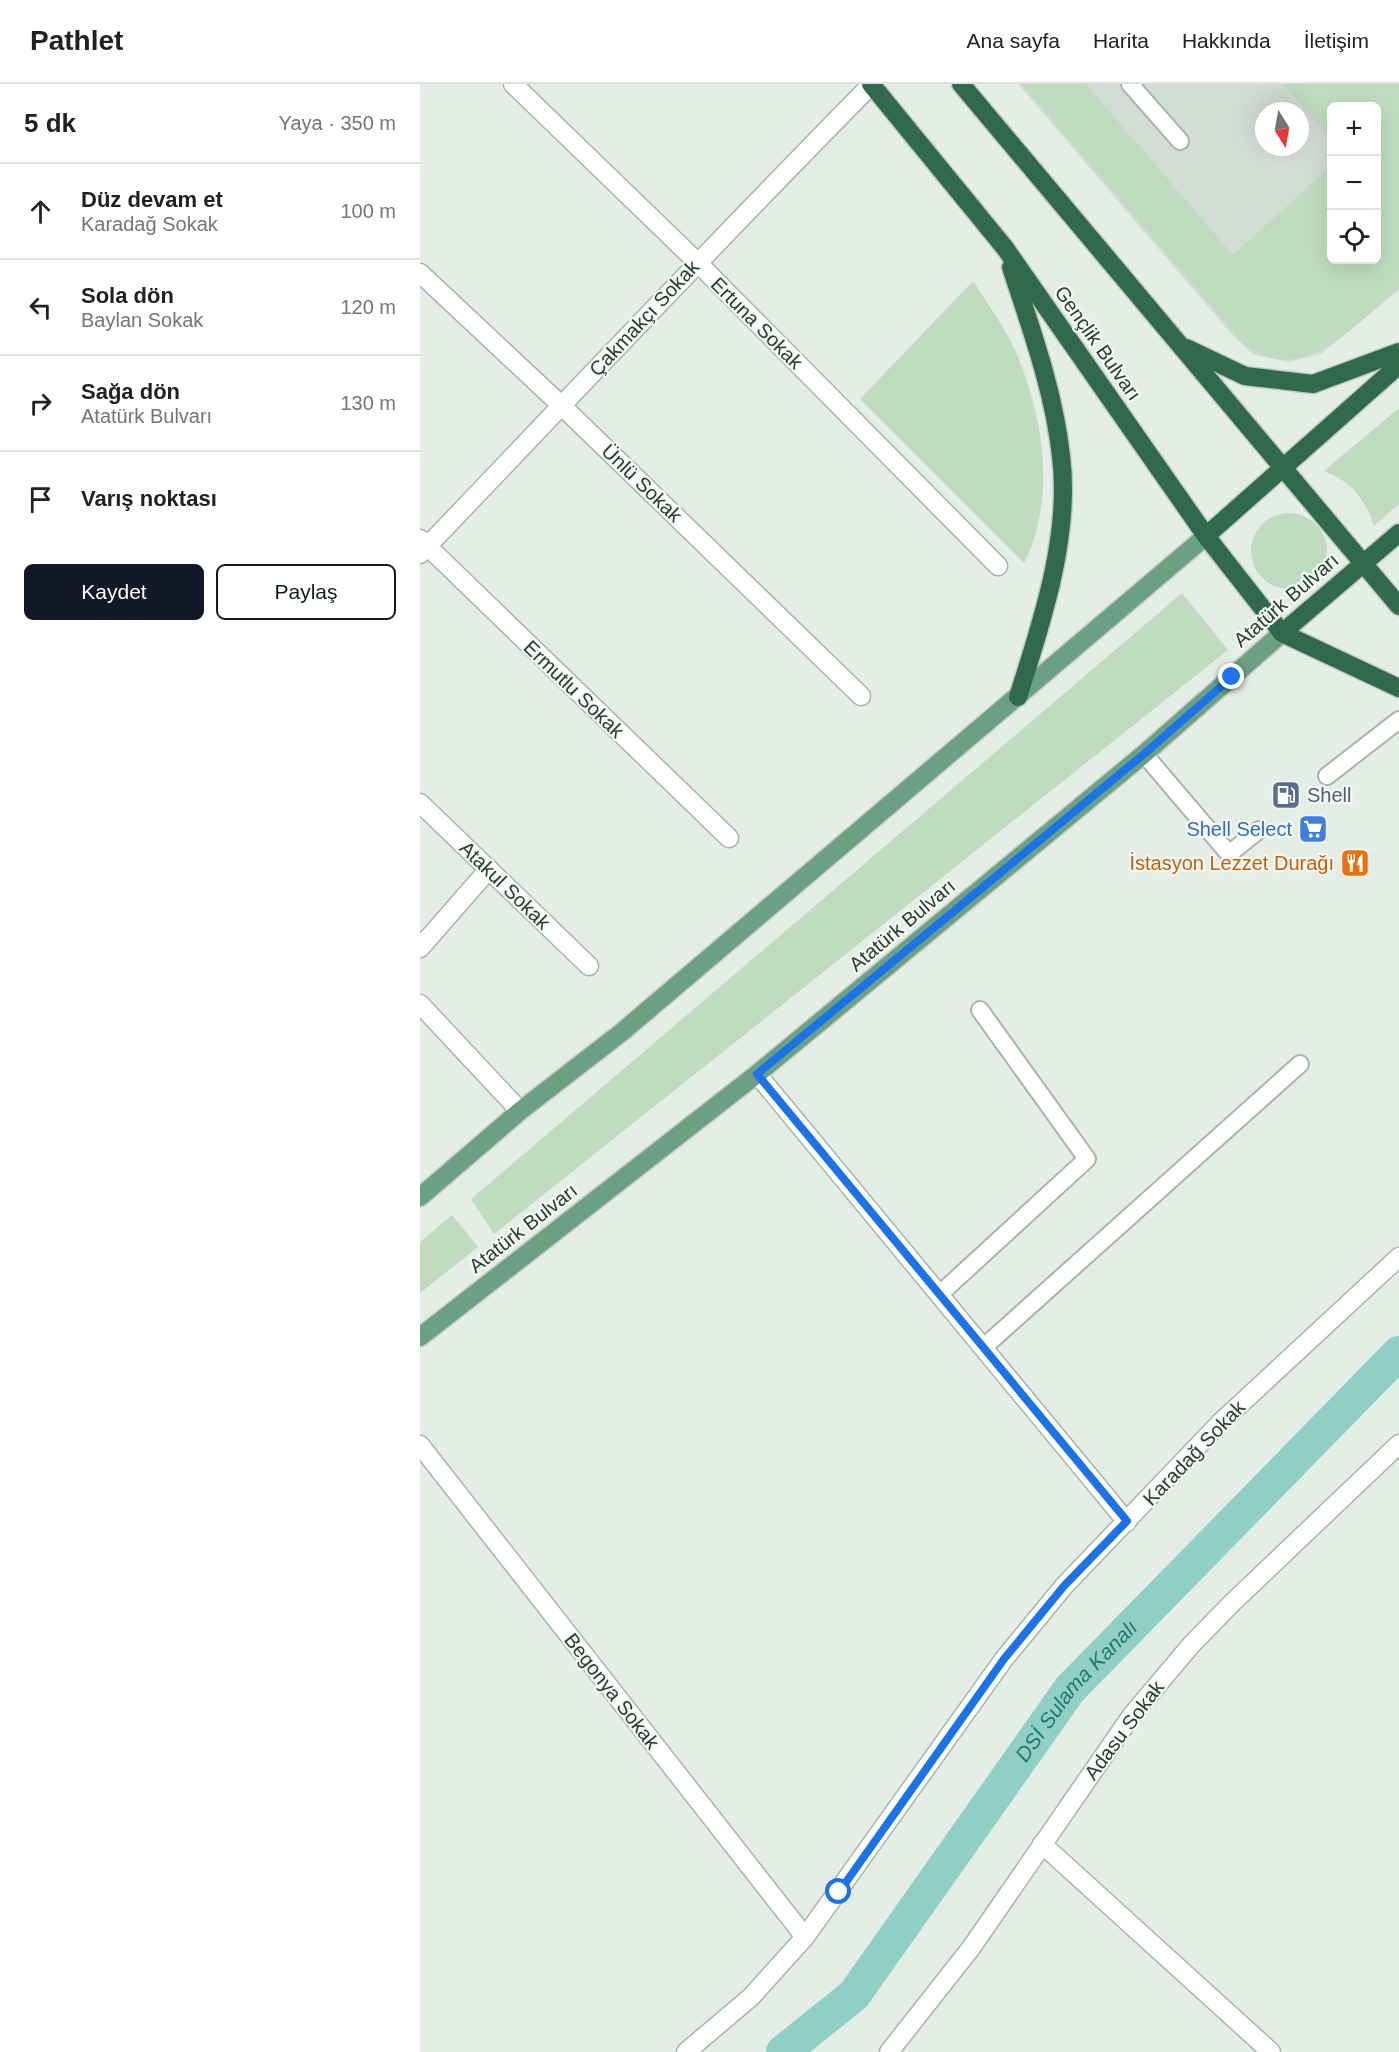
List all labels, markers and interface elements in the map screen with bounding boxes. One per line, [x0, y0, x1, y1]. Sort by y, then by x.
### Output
text: Pathlet [30, 25, 123, 56]
text: Ana sayfa [967, 29, 1060, 52]
text: Harita [1093, 29, 1149, 52]
text: Hakkında [1182, 29, 1271, 52]
text: İletişim [1304, 29, 1369, 52]
north arrow [1255, 102, 1309, 156]
map controls [1327, 102, 1381, 264]
button: + [1327, 102, 1381, 156]
text: 5 dk [24, 108, 76, 138]
text: Yaya · 350 m [279, 112, 396, 134]
button: − [1327, 156, 1381, 210]
text: Düz devam et [81, 187, 223, 212]
icon: ahead [24, 195, 57, 228]
text: 100 m [340, 200, 396, 222]
button: locate [1327, 210, 1381, 264]
text: Karadağ Sokak [81, 213, 218, 235]
street label: Çakmakçı Sokak [585, 255, 704, 380]
street label: Ertuna Sokak [707, 273, 808, 374]
street label: Gençlik Bulvarı [1050, 282, 1146, 404]
text: Sola dön [81, 283, 174, 308]
icon: left [24, 291, 57, 324]
text: 120 m [340, 296, 396, 318]
text: Baylan Sokak [81, 309, 203, 331]
text: Sağa dön [81, 379, 180, 404]
icon: right [24, 387, 57, 420]
text: 130 m [340, 392, 396, 414]
text: Atatürk Bulvarı [81, 405, 212, 427]
street label: Ünlü Sokak [598, 440, 687, 527]
icon: arrive [24, 483, 57, 516]
text: Varış noktası [81, 486, 217, 511]
street label: Atatürk Bulvarı [1229, 549, 1343, 651]
button: Kaydet [24, 564, 204, 620]
button: Paylaş [216, 564, 396, 620]
street label: Ermutlu Sokak [520, 636, 629, 743]
route end [1218, 663, 1244, 689]
fuel station icon: Shell [1270, 779, 1302, 811]
place label: Shell [1307, 784, 1351, 806]
supermarket icon: Shell Select [1297, 813, 1329, 845]
place label: Shell Select [1186, 818, 1292, 840]
street label: Atakul Sokak [455, 837, 555, 934]
restaurant icon: İstasyon Lezzet Durağı [1339, 847, 1371, 879]
place label: İstasyon Lezzet Durağı [1129, 852, 1334, 874]
street label: Atatürk Bulvarı [845, 874, 959, 976]
street label: Atatürk Bulvarı [465, 1179, 581, 1277]
street label: Karadağ Sokak [1139, 1395, 1250, 1510]
water label: DSİ Sulama Kanalı [1010, 1615, 1142, 1766]
street label: Begonya Sokak [560, 1629, 664, 1754]
street label: Adasu Sokak [1080, 1676, 1169, 1784]
route start [825, 1878, 851, 1904]

